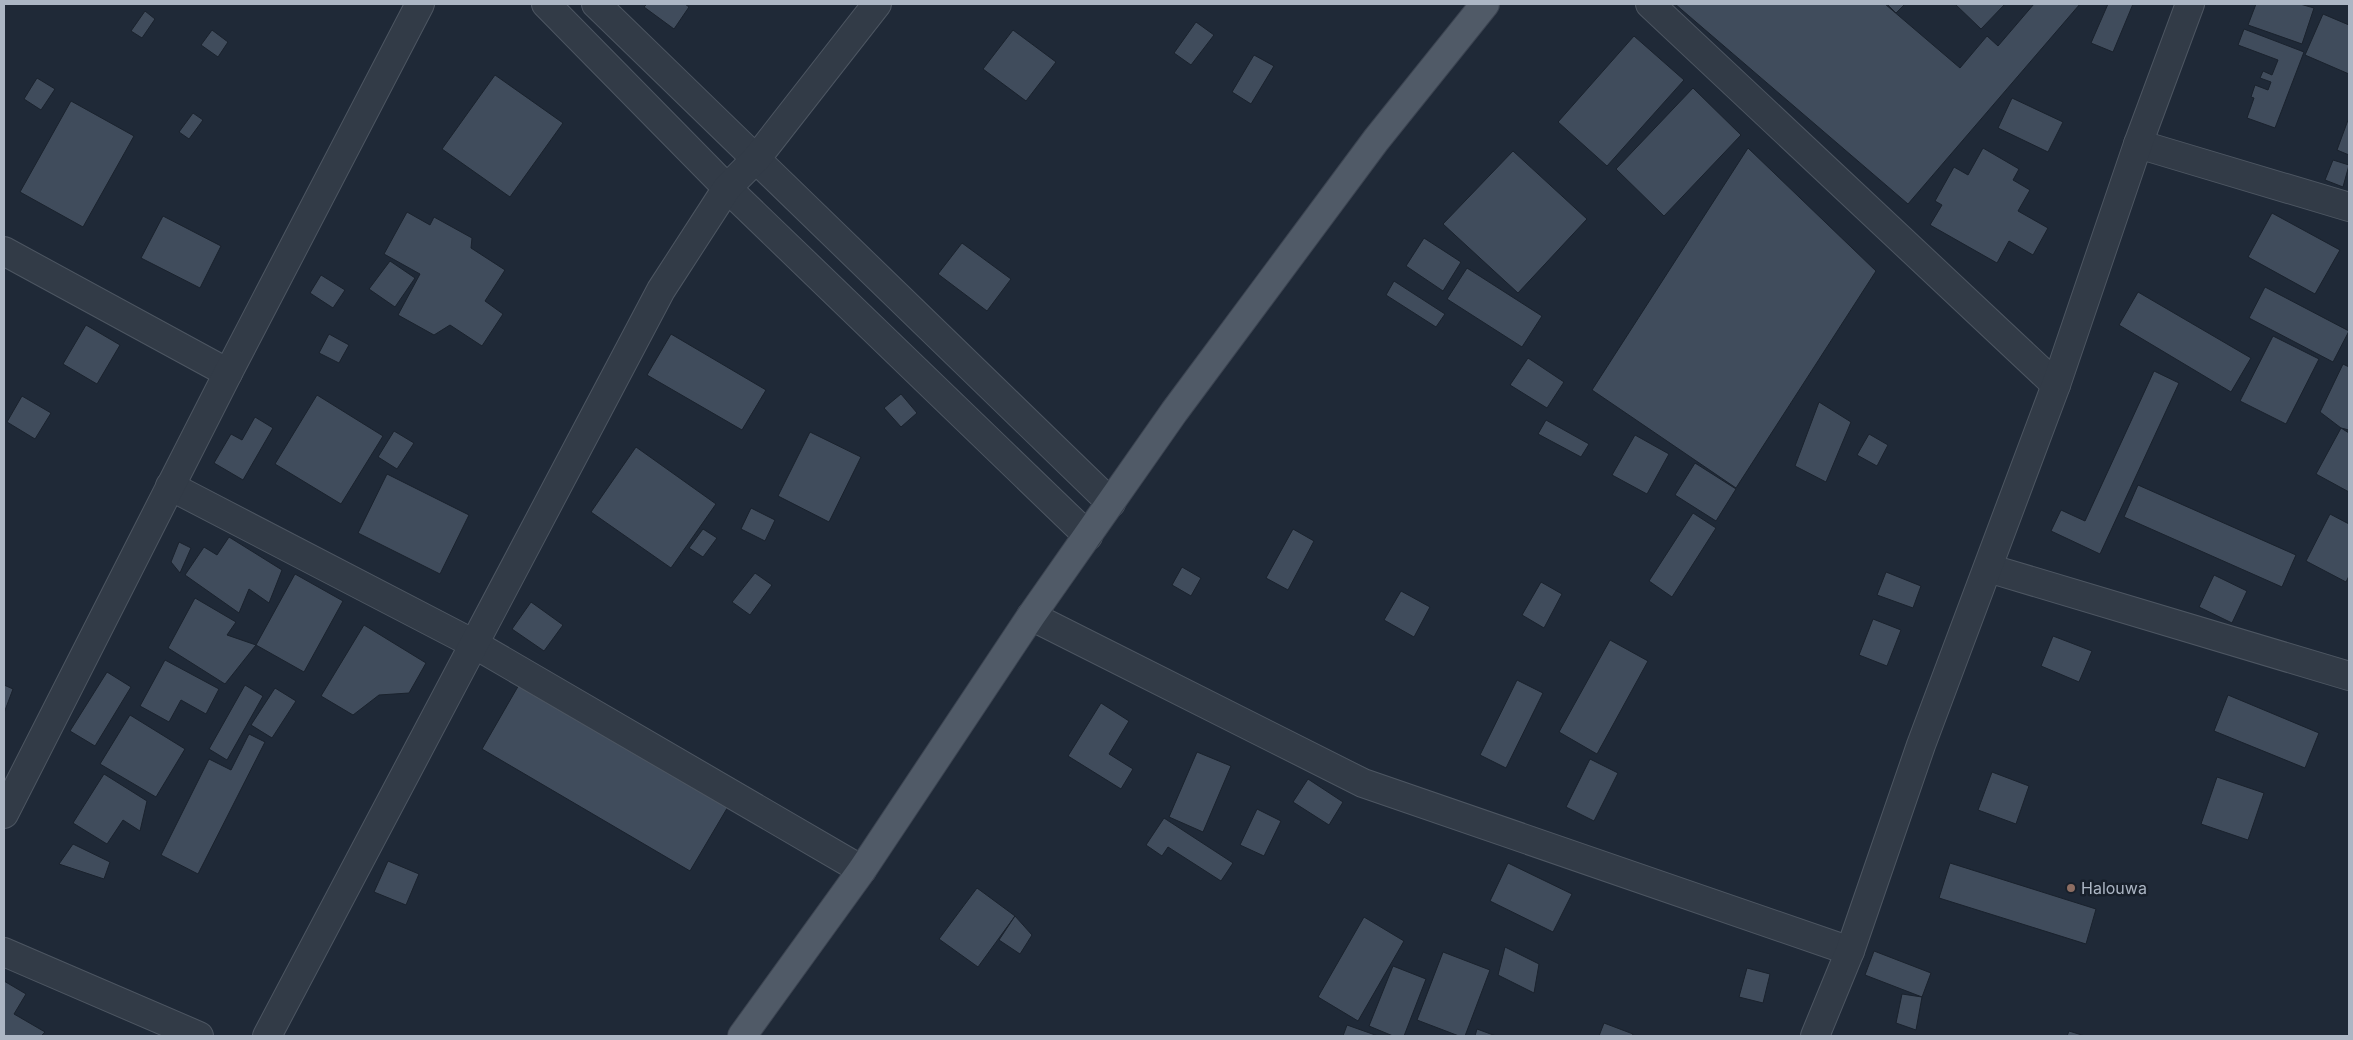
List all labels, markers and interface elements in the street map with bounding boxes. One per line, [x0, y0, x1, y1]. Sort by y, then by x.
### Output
place label: Halouwa [2081, 878, 2147, 898]
marker: Halouwa [2065, 882, 2077, 894]

